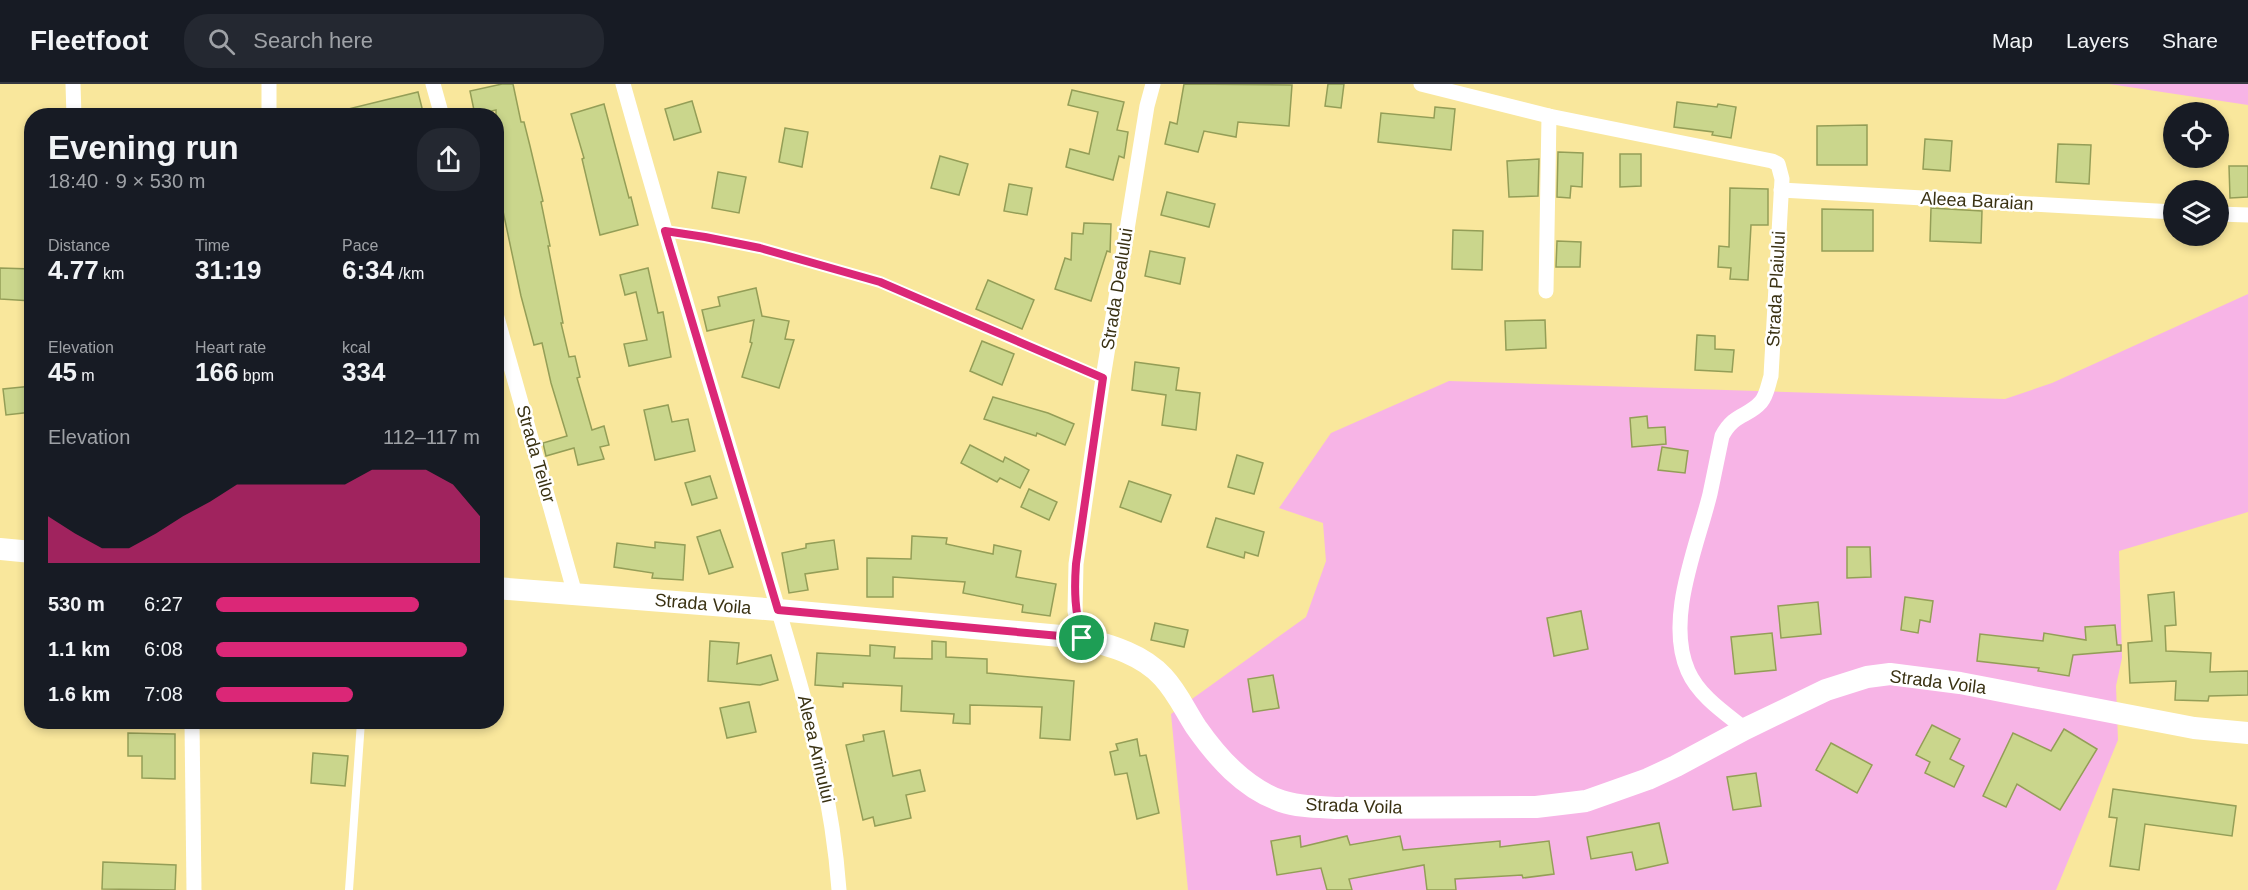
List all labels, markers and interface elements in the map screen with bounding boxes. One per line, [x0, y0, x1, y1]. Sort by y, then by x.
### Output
search box [184, 14, 604, 68]
text: Fleetfoot [30, 25, 148, 56]
icon: search [205, 25, 238, 58]
text: Search here [253, 28, 373, 53]
text: Map [1992, 29, 2033, 52]
text: Layers [2066, 29, 2129, 52]
text: Share [2162, 29, 2218, 52]
map controls [2163, 102, 2229, 246]
button: locate [2163, 102, 2229, 168]
button: share [417, 128, 480, 191]
text: Evening run [48, 129, 239, 166]
text: 18:40 · 9 × 530 m [48, 170, 205, 192]
button: layers [2163, 180, 2229, 246]
street label: Aleea Baraian [1920, 188, 2034, 214]
street label: Strada Dealului [1097, 227, 1137, 351]
street label: Strada Plaiului [1763, 231, 1789, 347]
text: Distance [48, 237, 110, 254]
text: Time [195, 237, 230, 254]
text: Pace [342, 237, 378, 254]
text: 4.77 [48, 255, 99, 285]
text: 31:19 [195, 255, 262, 285]
text: 6:34 [342, 255, 394, 285]
text: km [99, 265, 124, 282]
text: /km [394, 265, 424, 282]
text: Elevation [48, 339, 114, 356]
text: Heart rate [195, 339, 266, 356]
text: kcal [342, 339, 370, 356]
text: 45 [48, 357, 77, 387]
text: 166 [195, 357, 238, 387]
text: 334 [342, 357, 385, 387]
text: m [77, 367, 95, 384]
text: bpm [238, 367, 274, 384]
street label: Strada Teilor [513, 403, 559, 505]
text: Elevation [48, 426, 130, 448]
text: 112–117 m [383, 426, 480, 448]
street label: Strada Voila [654, 590, 753, 618]
text: 530 m [48, 593, 105, 615]
text: 6:27 [144, 593, 183, 615]
pin [1056, 612, 1107, 663]
icon: arrive [1065, 621, 1098, 654]
text: 1.1 km [48, 638, 110, 660]
text: 6:08 [144, 638, 183, 660]
street label: Strada Voila [1889, 666, 1988, 698]
text: 1.6 km [48, 683, 110, 705]
text: 7:08 [144, 683, 183, 705]
street label: Aleea Arinului [794, 693, 838, 805]
street label: Strada Voila [1305, 794, 1404, 818]

